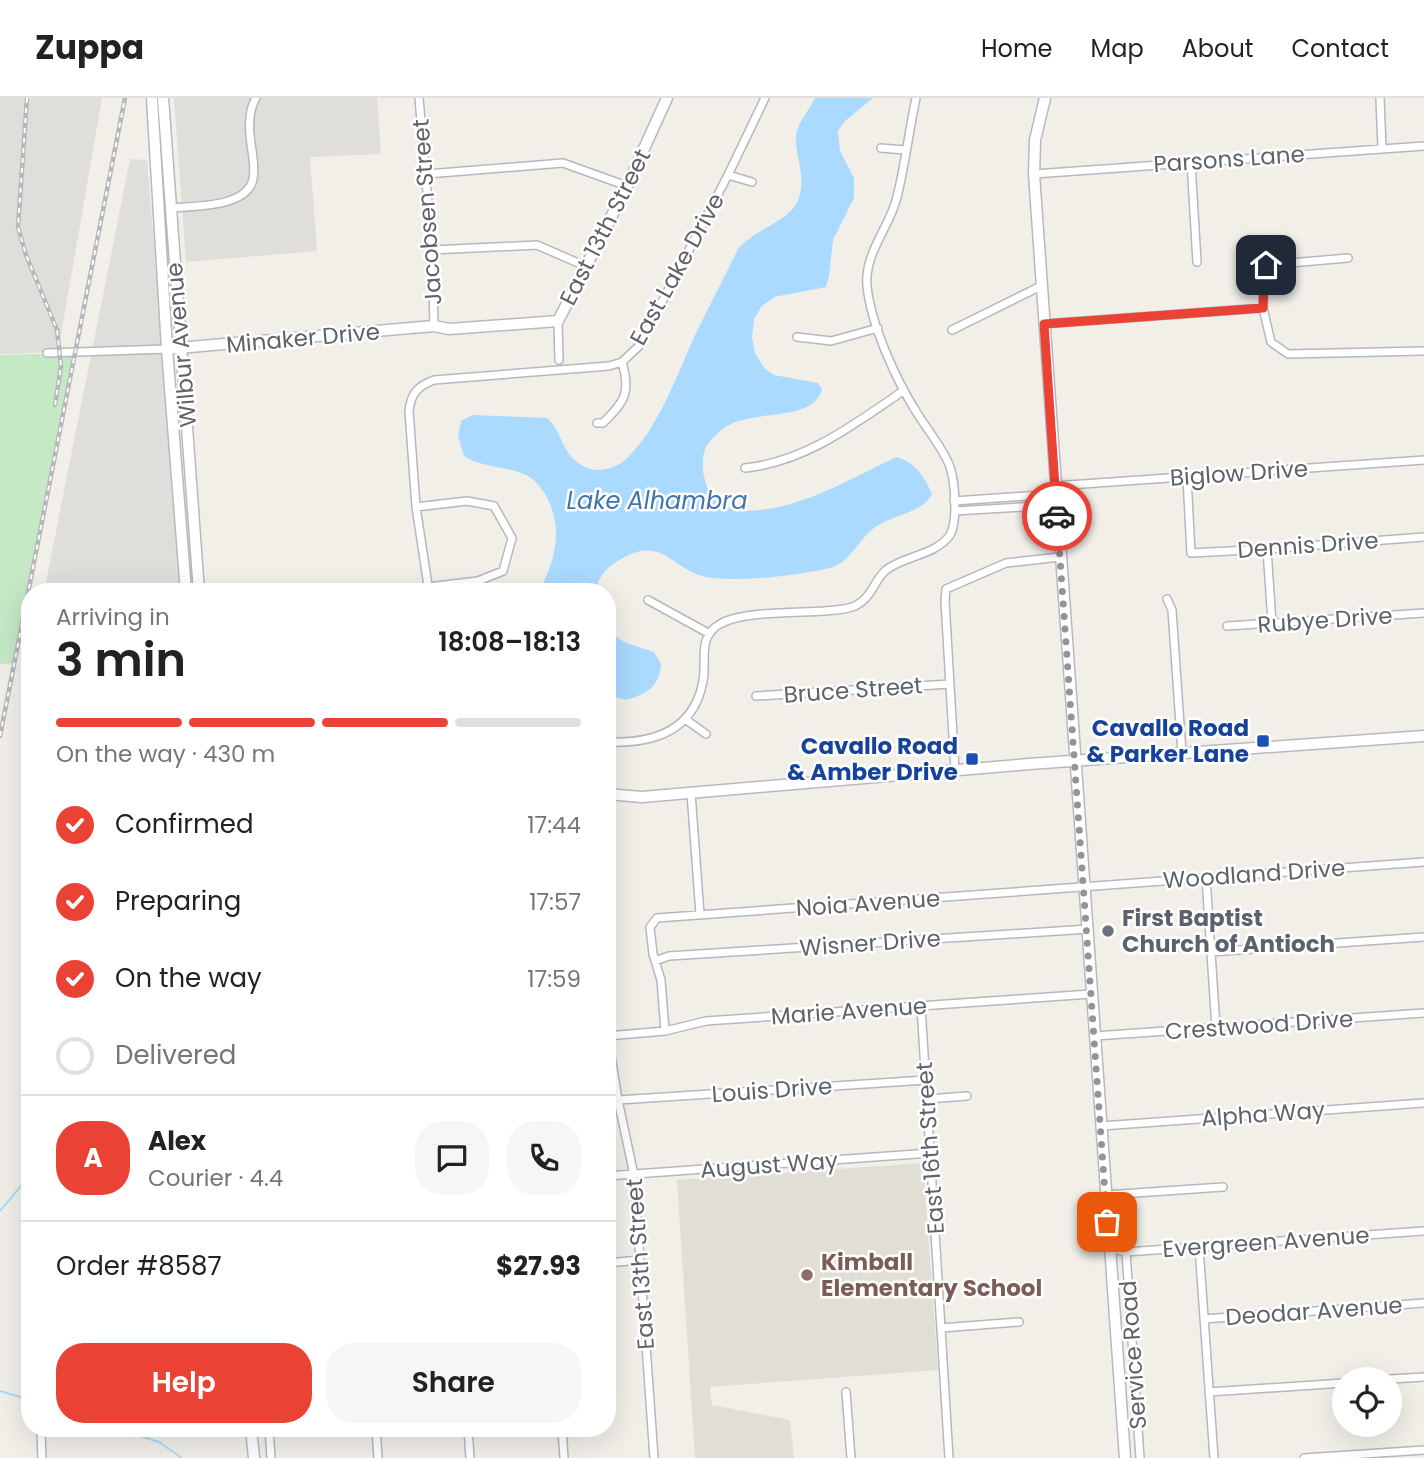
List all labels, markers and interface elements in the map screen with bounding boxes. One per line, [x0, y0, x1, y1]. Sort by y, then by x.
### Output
text: Zuppa [35, 24, 144, 71]
text: Home [981, 32, 1053, 65]
text: Map [1091, 32, 1144, 65]
text: About [1182, 32, 1253, 65]
text: Contact [1291, 32, 1389, 65]
street label: Jacobsen Street [405, 118, 449, 306]
street label: Parsons Lane [1152, 138, 1306, 180]
street label: East 13th Street [552, 143, 658, 311]
street label: East Lake Drive [622, 187, 732, 351]
pin [1236, 235, 1296, 295]
icon: home [1247, 246, 1285, 284]
street label: Wilbur Avenue [158, 261, 204, 429]
street label: Minaker Drive [225, 315, 381, 361]
street label: Biglow Drive [1169, 452, 1309, 494]
courier [1022, 481, 1092, 551]
water label: Lake Alhambra [567, 484, 747, 517]
icon: car [1038, 497, 1076, 535]
street label: Dennis Drive [1236, 524, 1380, 566]
street label: Rubye Drive [1256, 599, 1394, 641]
text: Arriving in [56, 601, 170, 633]
text: 18:08–18:13 [438, 624, 581, 660]
text: 3 min [56, 628, 186, 692]
street label: Bruce Street [782, 669, 924, 711]
place label: Cavallo Road & Parker Lane [1087, 712, 1249, 770]
place label: Cavallo Road & Amber Drive [787, 730, 958, 788]
marker: Cavallo Road & Parker Lane [1255, 733, 1271, 749]
text: On the way · 430 m [56, 738, 275, 770]
marker: Cavallo Road & Amber Drive [964, 751, 980, 767]
icon: check [56, 806, 94, 844]
text: Confirmed [115, 806, 253, 842]
text: 17:44 [527, 809, 581, 841]
street label: Woodland Drive [1162, 852, 1346, 896]
street label: Noia Avenue [795, 882, 941, 924]
icon: check [56, 883, 94, 921]
text: Preparing [115, 883, 241, 919]
text: 17:57 [529, 886, 581, 918]
place label: First Baptist Church of Antioch [1122, 902, 1335, 960]
street label: Wisner Drive [798, 922, 942, 964]
marker: First Baptist Church of Antioch [1100, 923, 1116, 939]
icon: check [56, 960, 94, 998]
text: On the way [115, 960, 262, 996]
text: 17:59 [527, 963, 581, 995]
street label: Marie Avenue [770, 990, 928, 1032]
street label: Crestwood Drive [1164, 1002, 1354, 1048]
text: Delivered [115, 1037, 236, 1073]
street label: East 16th Street [908, 1061, 952, 1235]
street label: Louis Drive [711, 1070, 833, 1110]
street label: Alpha Way [1200, 1094, 1326, 1134]
button: chat [415, 1121, 489, 1195]
button: phone [507, 1121, 581, 1195]
text: Alex [148, 1123, 206, 1159]
text: A [83, 1140, 103, 1176]
street label: August Way [699, 1144, 839, 1186]
text: Courier · 4.4 [148, 1162, 283, 1194]
street label: East 13th Street [618, 1177, 662, 1351]
pin [1077, 1192, 1137, 1252]
icon: bag [1088, 1203, 1126, 1241]
street label: Evergreen Avenue [1161, 1219, 1371, 1265]
place label: Kimball Elementary School [821, 1246, 1042, 1304]
text: Order #8587 [56, 1248, 222, 1284]
text: $27.93 [496, 1248, 581, 1284]
marker: Kimball Elementary School [799, 1267, 815, 1283]
street label: Service Road [1112, 1280, 1154, 1430]
street label: Deodar Avenue [1224, 1289, 1404, 1333]
button: Help [56, 1343, 312, 1423]
button: Share [326, 1343, 581, 1423]
map controls [1332, 1367, 1402, 1437]
button: locate [1332, 1367, 1402, 1437]

